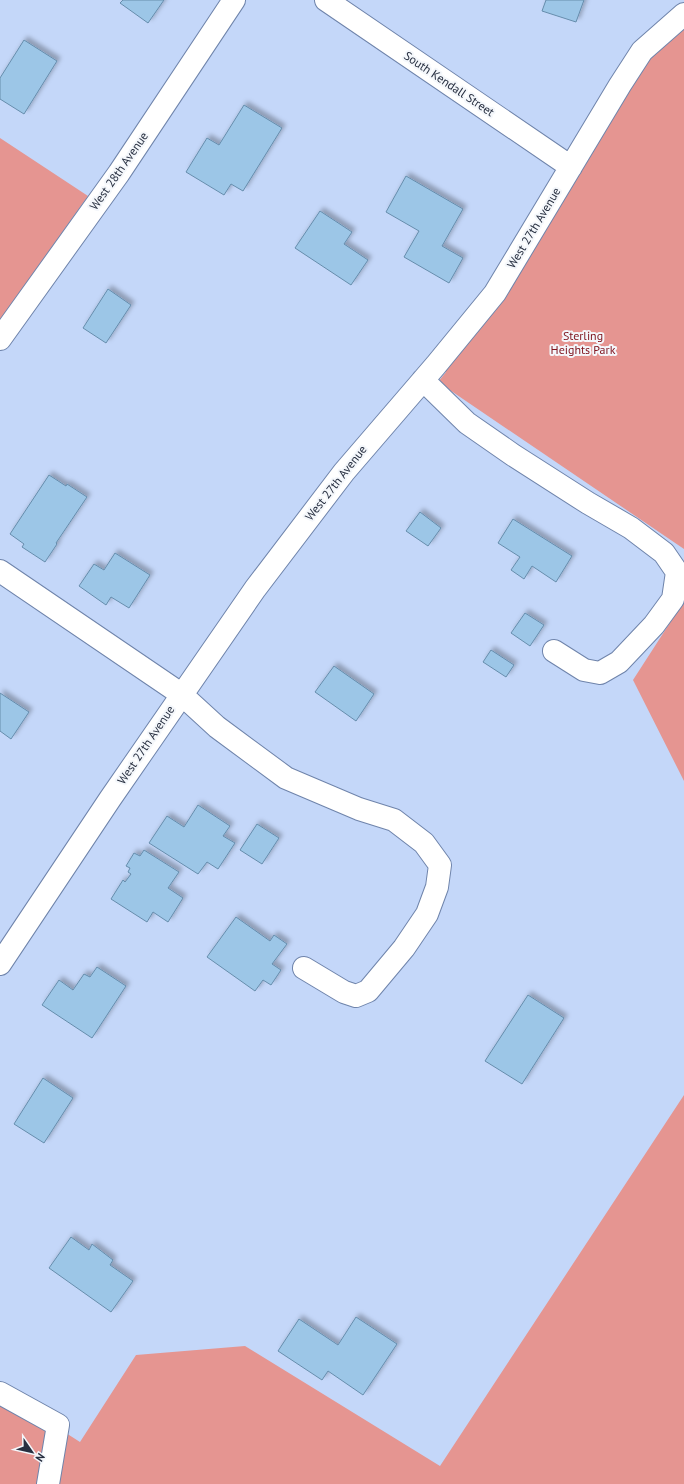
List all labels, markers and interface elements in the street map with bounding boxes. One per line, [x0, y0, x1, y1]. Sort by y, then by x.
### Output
street label: South Kendall Street [401, 48, 497, 119]
street label: West 28th Avenue [86, 129, 151, 213]
street label: West 27th Avenue [504, 185, 564, 271]
park label: Sterling Heights Park [551, 328, 616, 357]
street label: West 27th Avenue [302, 442, 370, 523]
street label: West 27th Avenue [114, 703, 177, 787]
north arrow [12, 1432, 52, 1472]
text: N [32, 1451, 48, 1465]

